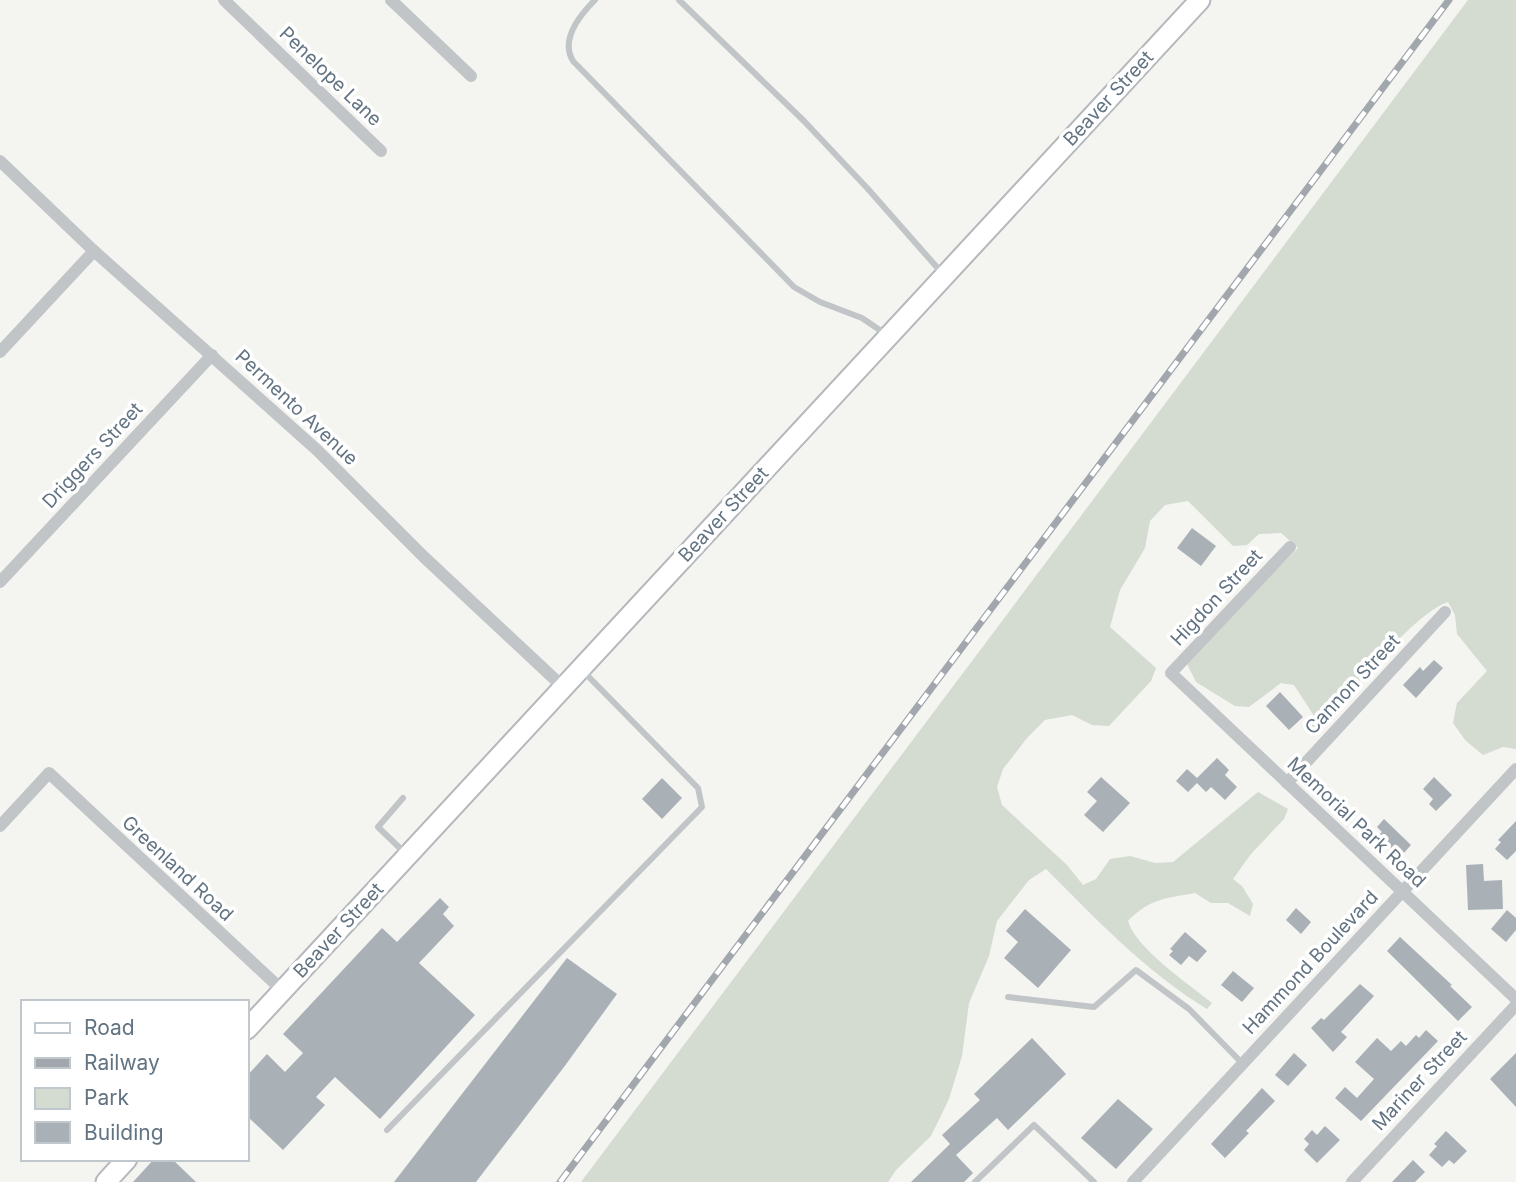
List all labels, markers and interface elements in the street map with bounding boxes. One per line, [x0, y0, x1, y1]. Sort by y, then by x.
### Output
street label: Penelope Lane [275, 22, 387, 131]
street label: Beaver Street [1058, 46, 1158, 151]
street label: Permento Avenue [231, 345, 363, 470]
street label: Driggers Street [37, 398, 147, 513]
street label: Beaver Street [673, 462, 773, 567]
street label: Higdon Street [1166, 544, 1267, 650]
street label: Cannon Street [1300, 629, 1405, 739]
street label: Memorial Park Road [1283, 752, 1431, 892]
street label: Greenland Road [117, 811, 238, 926]
street label: Beaver Street [288, 878, 388, 983]
street label: Hammond Boulevard [1238, 886, 1383, 1039]
legend [21, 1000, 248, 1161]
text: Road [84, 1015, 135, 1040]
street label: Mariner Street [1367, 1026, 1472, 1135]
text: Railway [84, 1050, 160, 1075]
text: Park [84, 1085, 129, 1110]
text: Building [84, 1120, 164, 1145]

